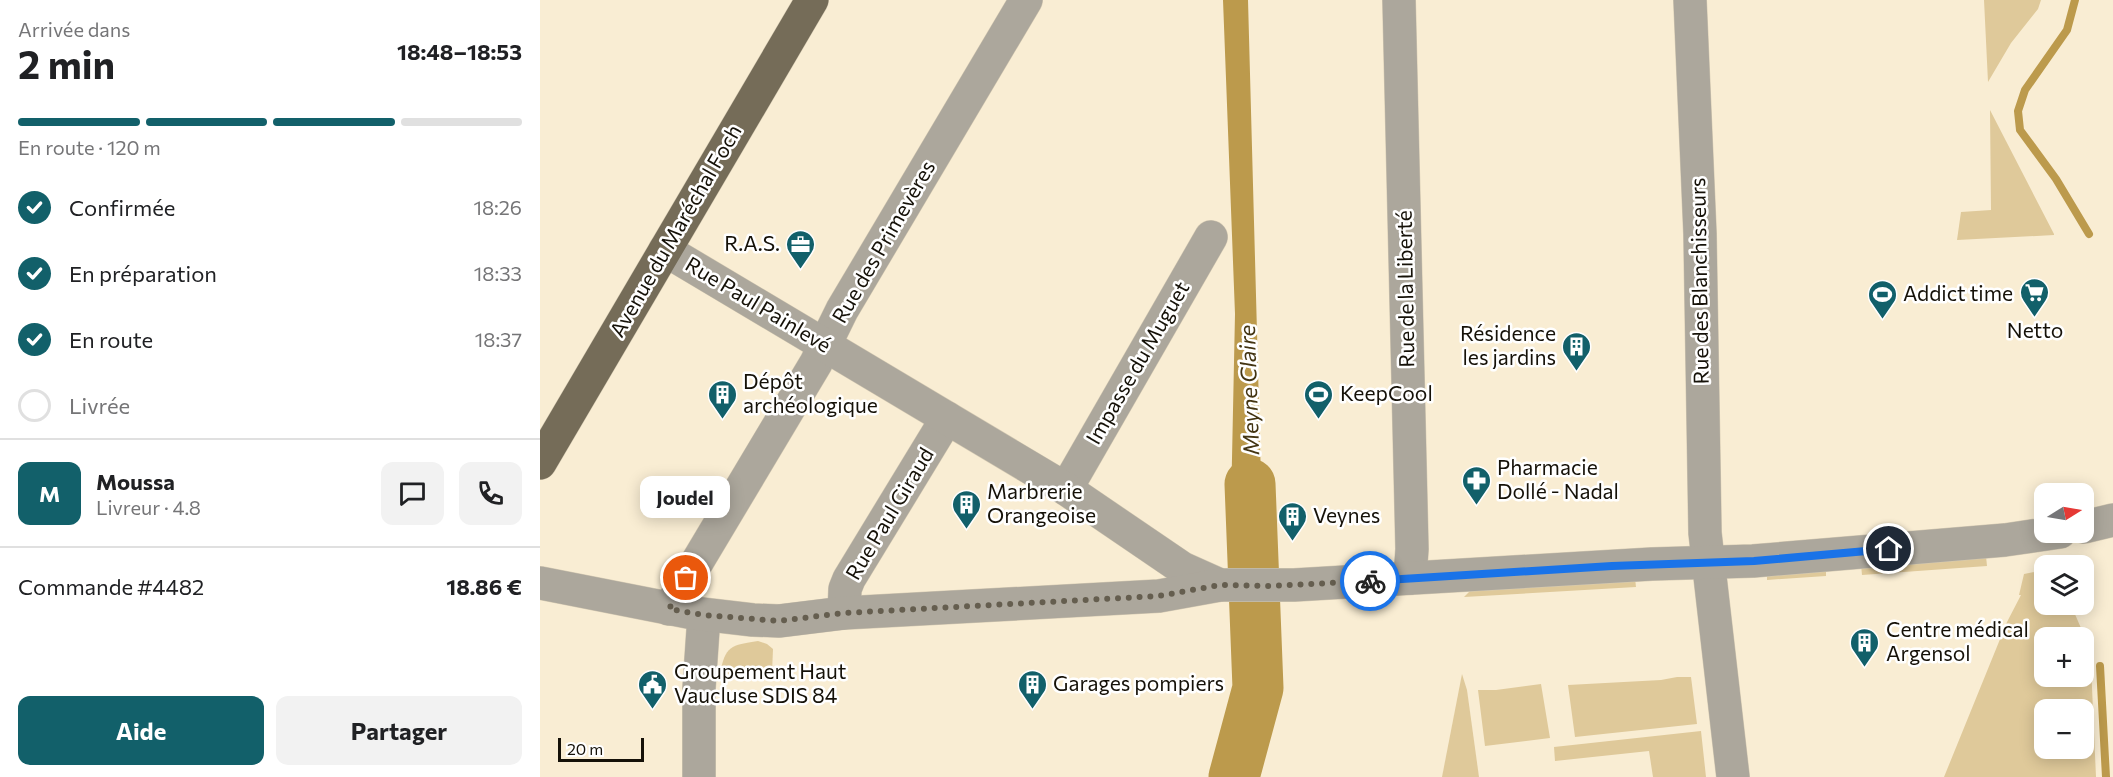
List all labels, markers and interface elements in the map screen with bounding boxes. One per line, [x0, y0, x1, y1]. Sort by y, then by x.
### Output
text: Arrivée dans [18, 17, 130, 41]
text: 18:48–18:53 [397, 38, 522, 65]
text: 2 min [18, 39, 115, 87]
street label: Avenue du Maréchal Foch [604, 120, 746, 341]
text: En route · 120 m [18, 135, 161, 159]
street label: Rue des Primevères [826, 155, 939, 327]
street label: Rue des Blanchisseurs [1684, 177, 1713, 385]
icon: check [18, 191, 51, 224]
text: Confirmée [69, 194, 175, 221]
text: 18:26 [473, 195, 522, 219]
street label: Rue de la Liberté [1391, 210, 1418, 368]
office icon: R.A.S. [785, 228, 817, 270]
place label: R.A.S. [724, 230, 780, 255]
street label: Rue Paul Painlevé [682, 250, 836, 357]
icon: check [18, 257, 51, 290]
text: En préparation [69, 260, 217, 287]
text: 18:33 [474, 261, 522, 285]
street label: Impasse du Muguet [1080, 276, 1194, 448]
supermarket icon: Netto [2019, 276, 2051, 318]
sports icon: Addict time [1866, 278, 1898, 320]
place label: Addict time [1903, 280, 2013, 305]
place label: Netto [2007, 317, 2063, 342]
place label: Résidence les jardins [1460, 320, 1556, 369]
icon: check [18, 323, 51, 356]
water label: Meyne Claire [1233, 324, 1264, 455]
text: En route [69, 326, 153, 353]
text: 18:37 [475, 327, 522, 351]
building icon: Résidence les jardins [1561, 330, 1593, 372]
place label: Dépôt archéologique [743, 368, 878, 417]
building icon: Dépôt archéologique [706, 378, 738, 420]
sports icon: KeepCool [1303, 378, 1335, 420]
place label: KeepCool [1340, 380, 1433, 405]
text: Livrée [69, 392, 130, 419]
street label: Rue Paul Giraud [839, 443, 938, 584]
place label: Pharmacie Dollé - Nadal [1497, 454, 1619, 503]
button: chat [381, 462, 444, 525]
button: phone [459, 462, 522, 525]
pharmacy icon: Pharmacie Dollé - Nadal [1460, 464, 1492, 506]
text: Moussa [96, 468, 175, 495]
callout: Joudel [641, 476, 731, 518]
place label: Marbrerie Orangeoise [987, 478, 1096, 527]
text: M [39, 480, 60, 507]
north arrow [2034, 483, 2094, 543]
map controls [2034, 483, 2094, 759]
text: Joudel [656, 485, 714, 509]
building icon: Marbrerie Orangeoise [950, 488, 982, 530]
text: Livreur · 4.8 [96, 495, 201, 519]
building icon: Veynes [1276, 500, 1308, 542]
place label: Veynes [1313, 502, 1380, 527]
pin [1863, 523, 1914, 574]
icon: home [1872, 532, 1905, 565]
courier [1340, 551, 1400, 611]
pin [660, 552, 711, 603]
button: layers [2034, 555, 2094, 615]
icon: bag [669, 561, 702, 594]
icon: bike [1354, 565, 1387, 598]
text: Commande #4482 [18, 573, 204, 600]
text: 18.86 € [446, 573, 522, 600]
place label: Centre médical Argensol [1886, 616, 2029, 665]
building icon: Centre médical Argensol [1849, 626, 1881, 668]
button: + [2034, 627, 2094, 687]
place label: Groupement Haut Vaucluse SDIS 84 [674, 658, 846, 707]
public building icon: Groupement Haut Vaucluse SDIS 84 [637, 668, 669, 710]
building icon: Garages pompiers [1016, 668, 1048, 710]
place label: Garages pompiers [1053, 670, 1224, 695]
button: Aide [18, 696, 264, 765]
button: Partager [276, 696, 522, 765]
button: − [2034, 699, 2094, 759]
scale bar [558, 735, 644, 762]
text: 20 m [567, 739, 603, 758]

